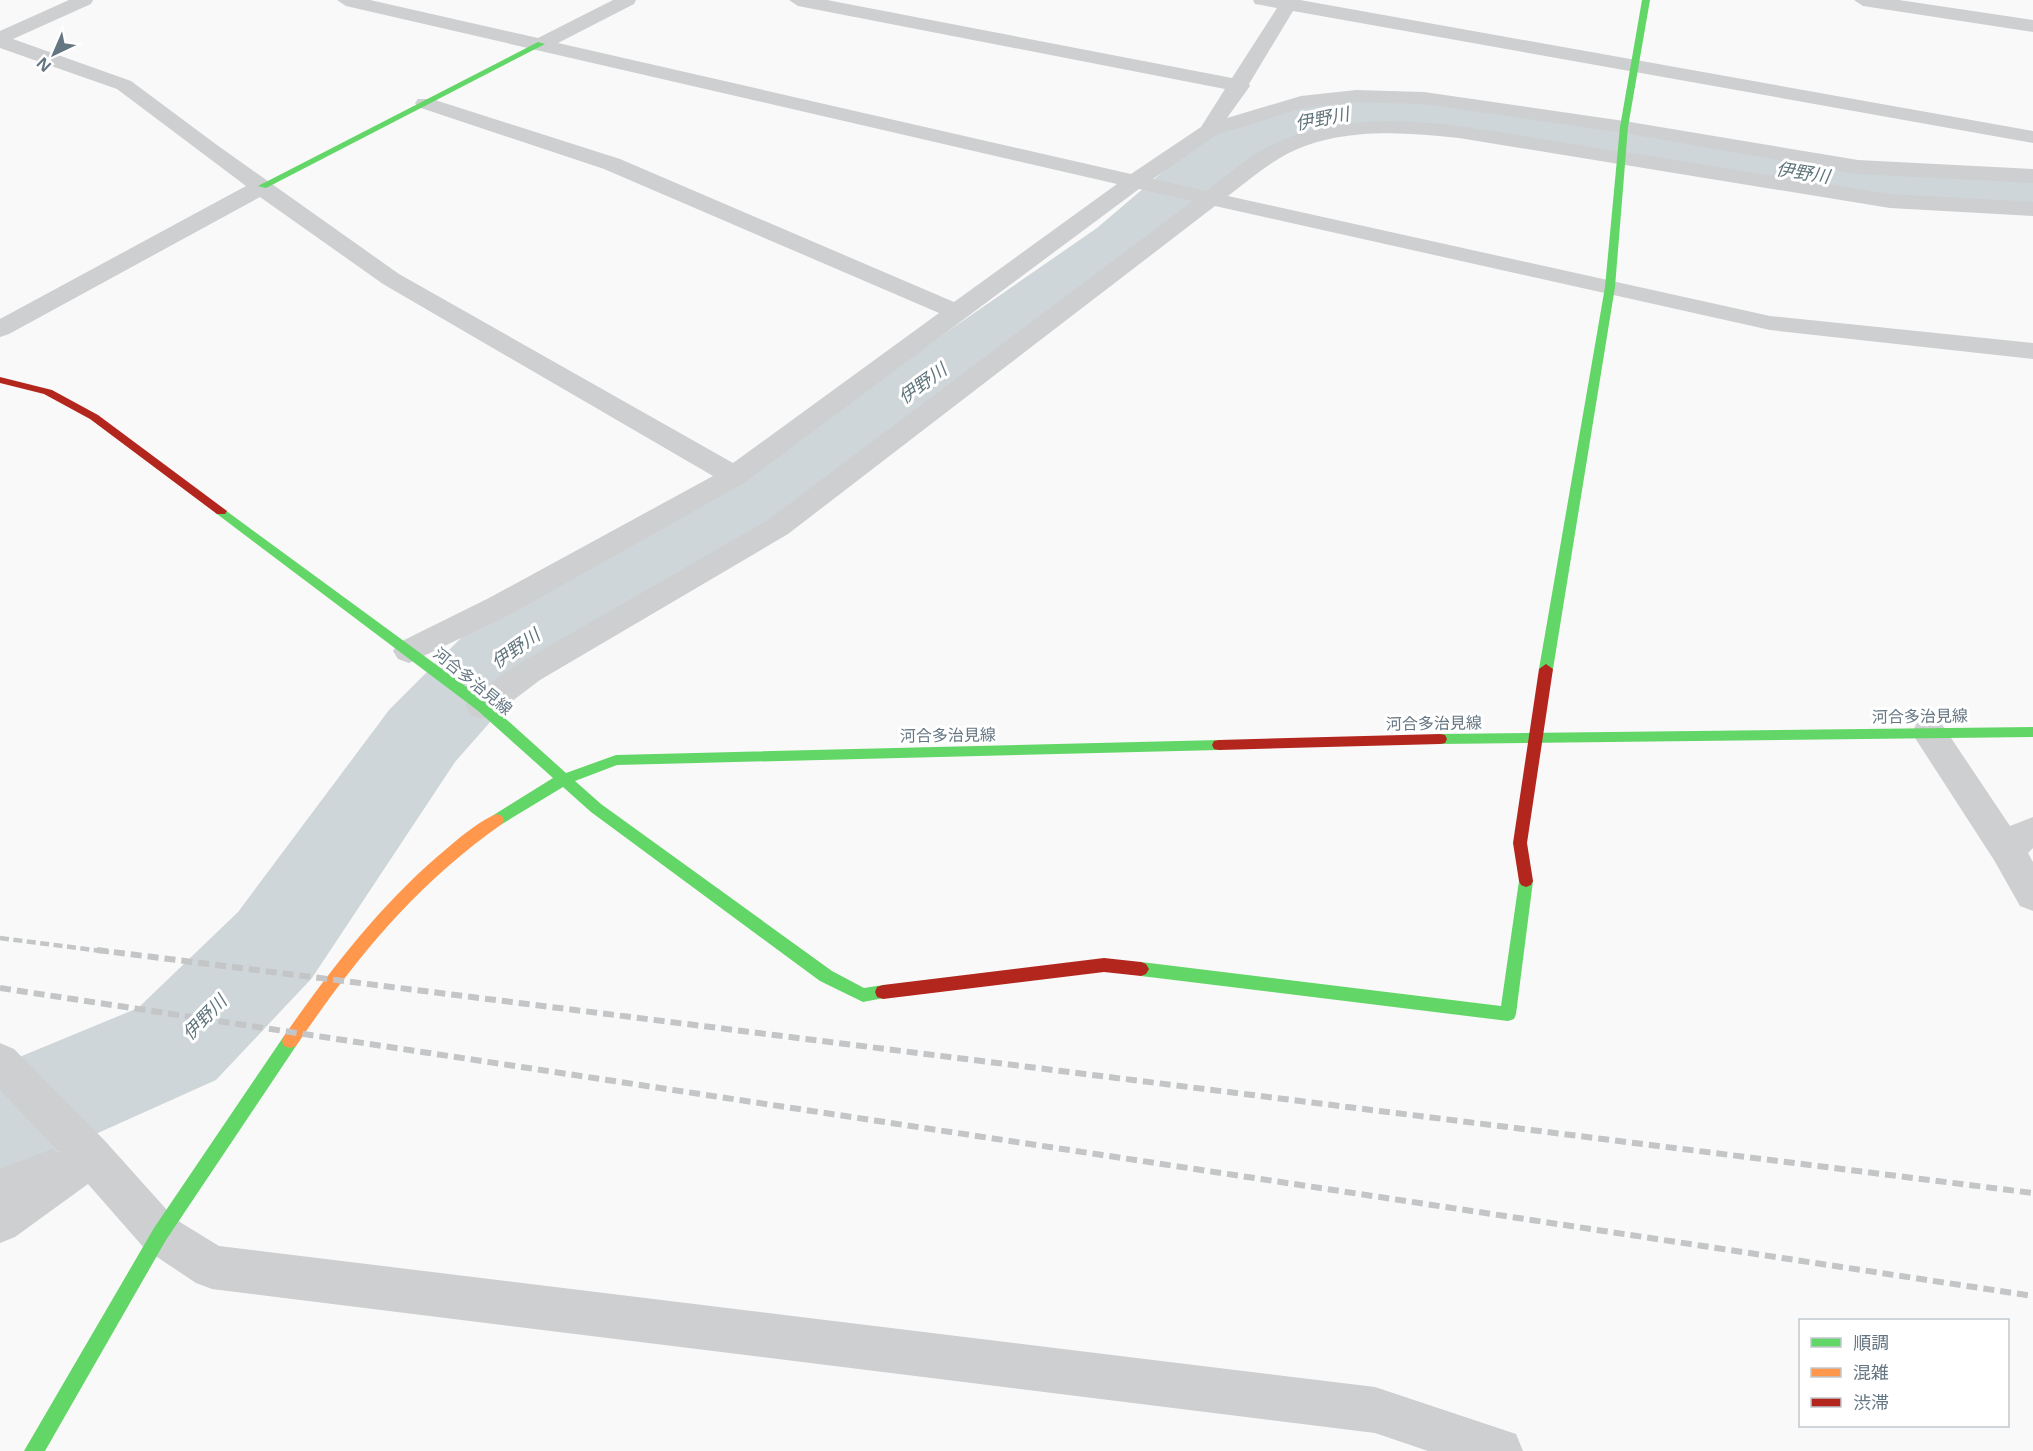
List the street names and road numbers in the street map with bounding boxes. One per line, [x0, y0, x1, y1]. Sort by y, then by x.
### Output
street label: 河合多治見線 [429, 642, 517, 720]
street label: 河合多治見線 [1872, 704, 1968, 728]
street label: 河合多治見線 [1386, 711, 1482, 735]
street label: 河合多治見線 [900, 723, 996, 747]

